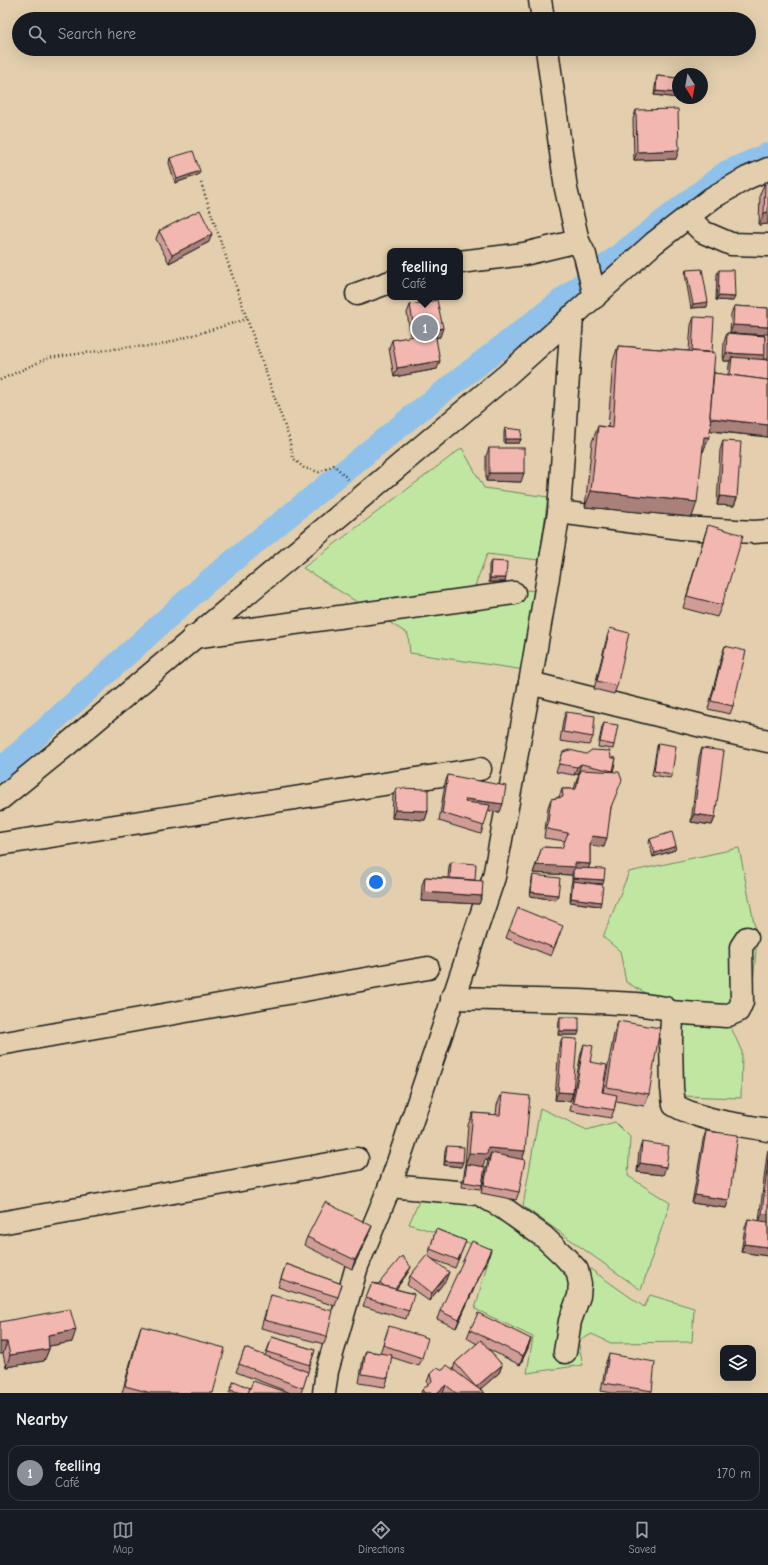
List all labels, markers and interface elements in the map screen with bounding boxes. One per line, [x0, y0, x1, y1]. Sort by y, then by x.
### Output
search box [12, 12, 756, 56]
icon: search [26, 23, 48, 45]
text: Search here [58, 25, 136, 43]
north arrow [672, 68, 708, 104]
popup [387, 248, 463, 300]
text: feelling [402, 258, 448, 276]
text: Café [402, 276, 426, 291]
pin: 1 [412, 313, 438, 343]
your location [366, 872, 386, 892]
map controls [720, 1345, 756, 1381]
button: layers [720, 1345, 756, 1381]
text: Nearby [16, 1410, 67, 1429]
text: feelling [55, 1457, 101, 1475]
text: 1 [27, 1466, 33, 1481]
text: 170 m [717, 1466, 751, 1481]
text: Café [55, 1475, 79, 1490]
tab: Map [112, 1519, 134, 1556]
tab: Directions [358, 1519, 405, 1556]
tab: Saved [629, 1519, 656, 1556]

